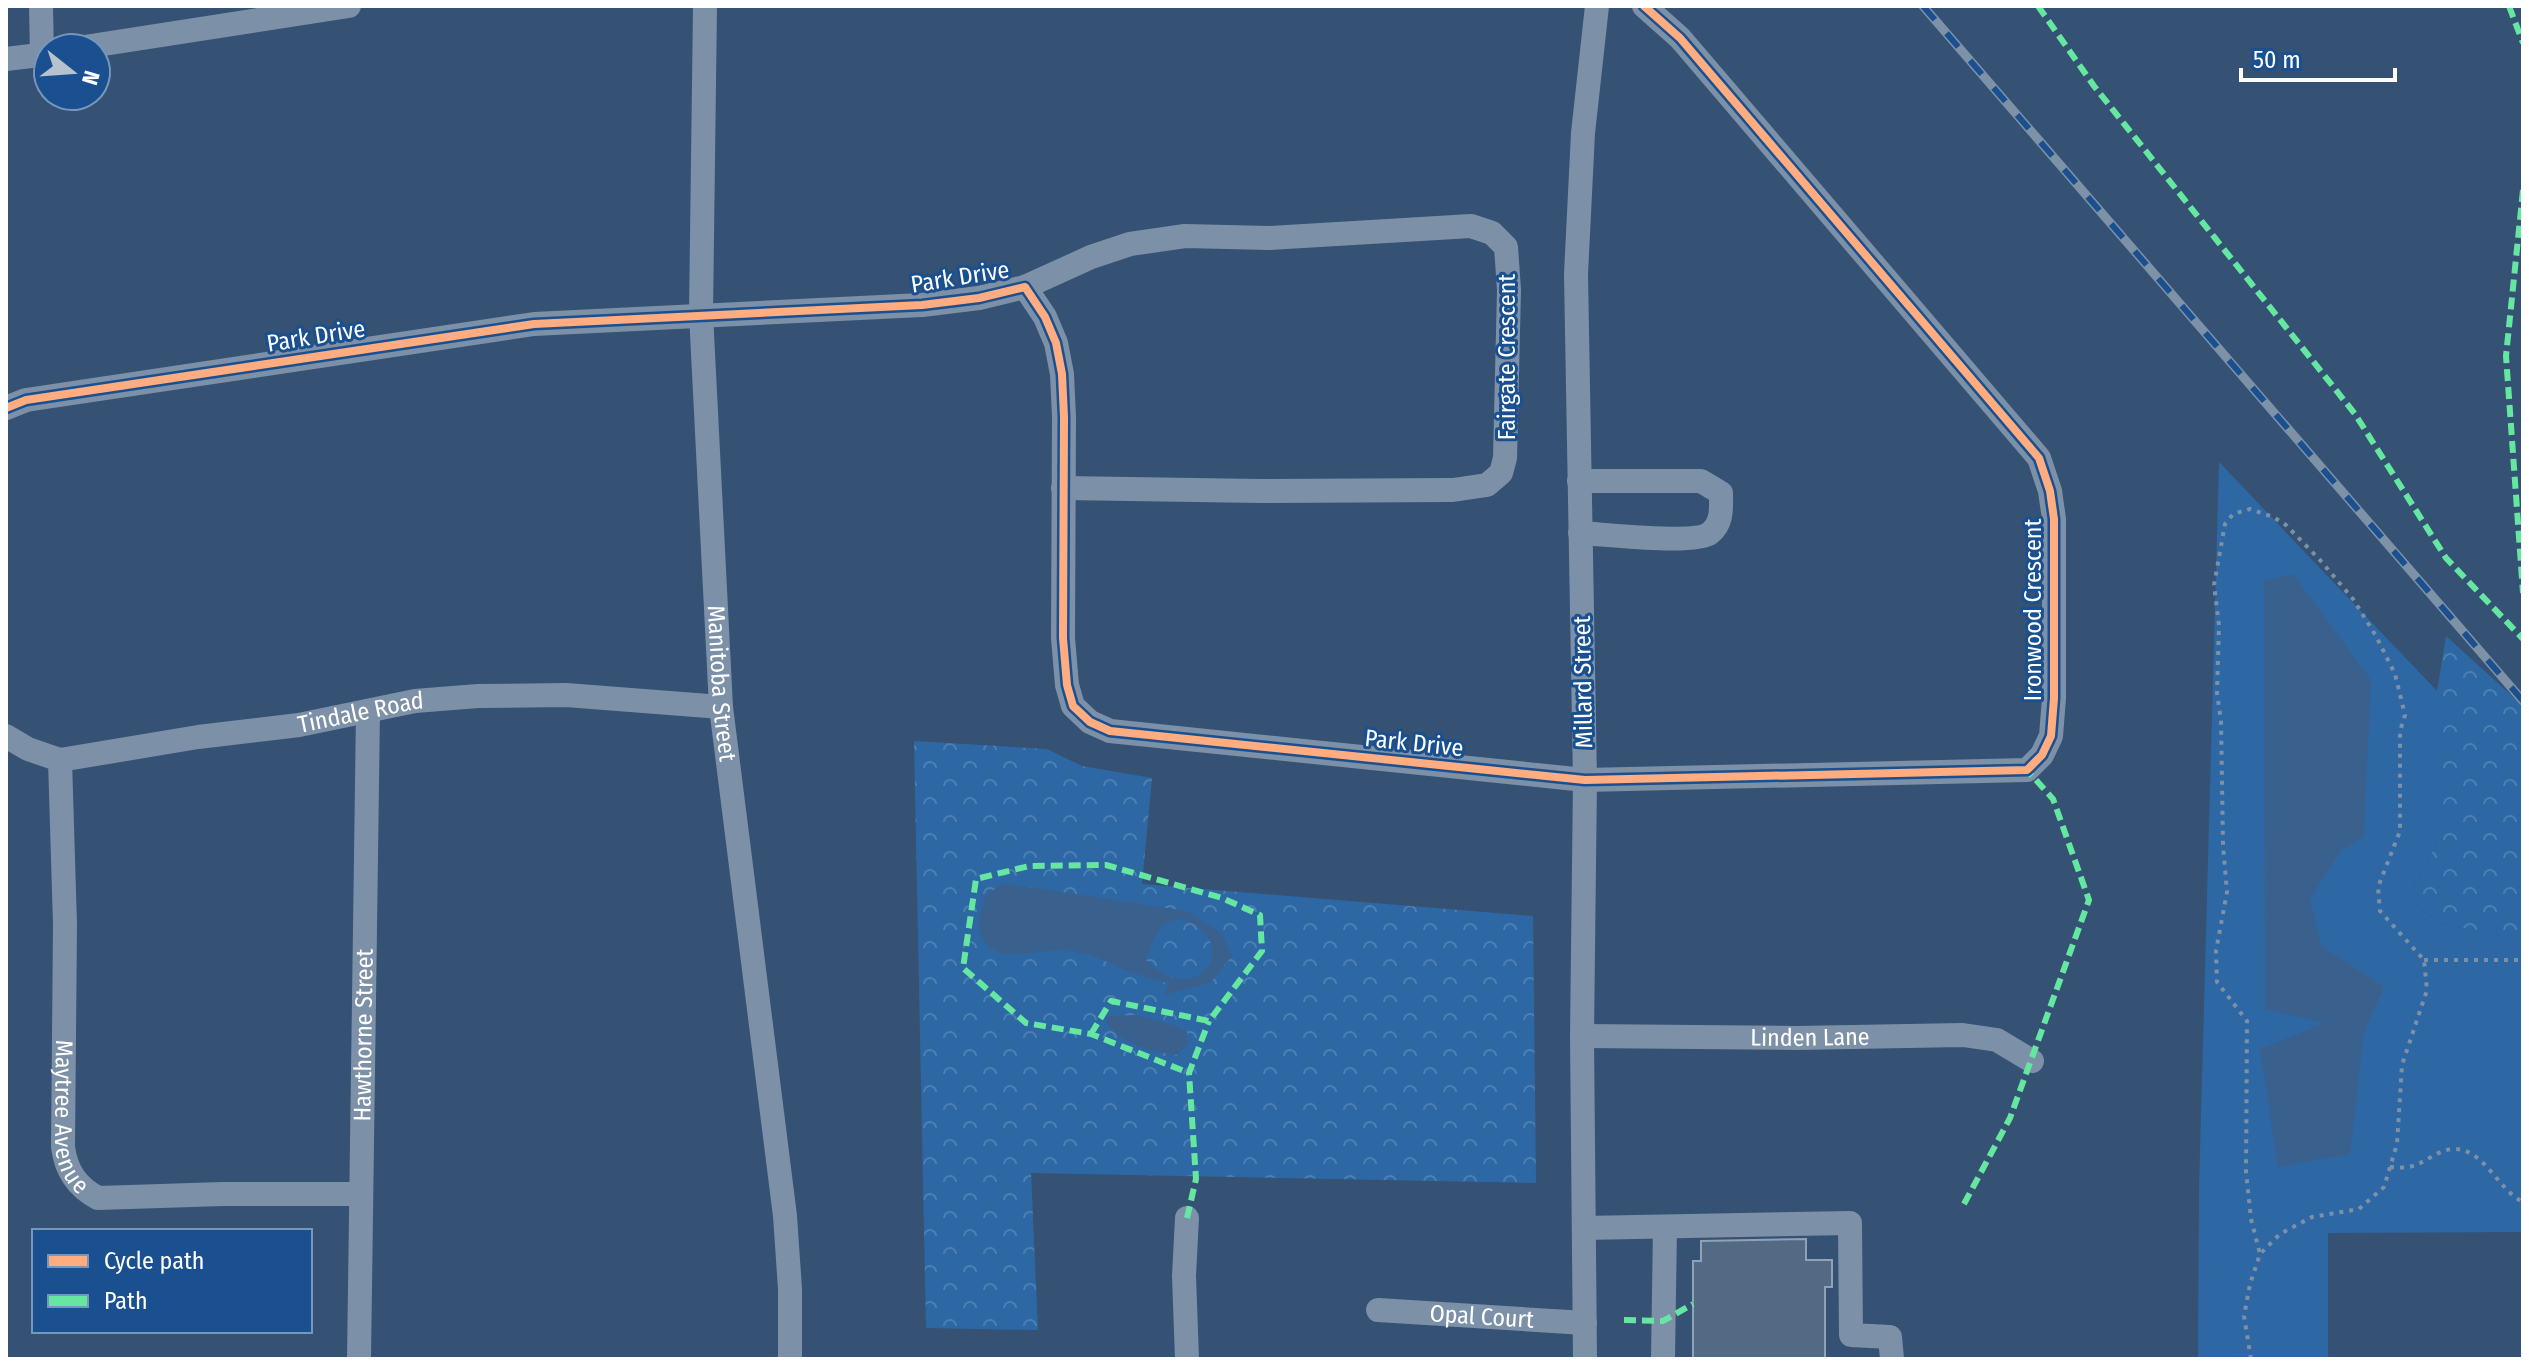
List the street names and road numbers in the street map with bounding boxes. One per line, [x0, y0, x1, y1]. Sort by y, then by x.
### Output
street label: Park Drive [909, 255, 1011, 299]
street label: Fairgate Crescent [1493, 274, 1521, 440]
street label: Park Drive [265, 314, 367, 358]
street label: Ironwood Crescent [2019, 519, 2047, 701]
street label: Manitoba Street [702, 605, 742, 763]
street label: Millard Street [1568, 615, 1598, 749]
street label: Tindale Road [295, 686, 425, 739]
street label: Park Drive [1363, 724, 1465, 762]
street label: Hawthorne Street [348, 948, 379, 1122]
street label: Linden Lane [1750, 1023, 1870, 1052]
street label: Maytree Avenue [49, 1040, 95, 1200]
street label: Opal Court [1429, 1299, 1535, 1334]

